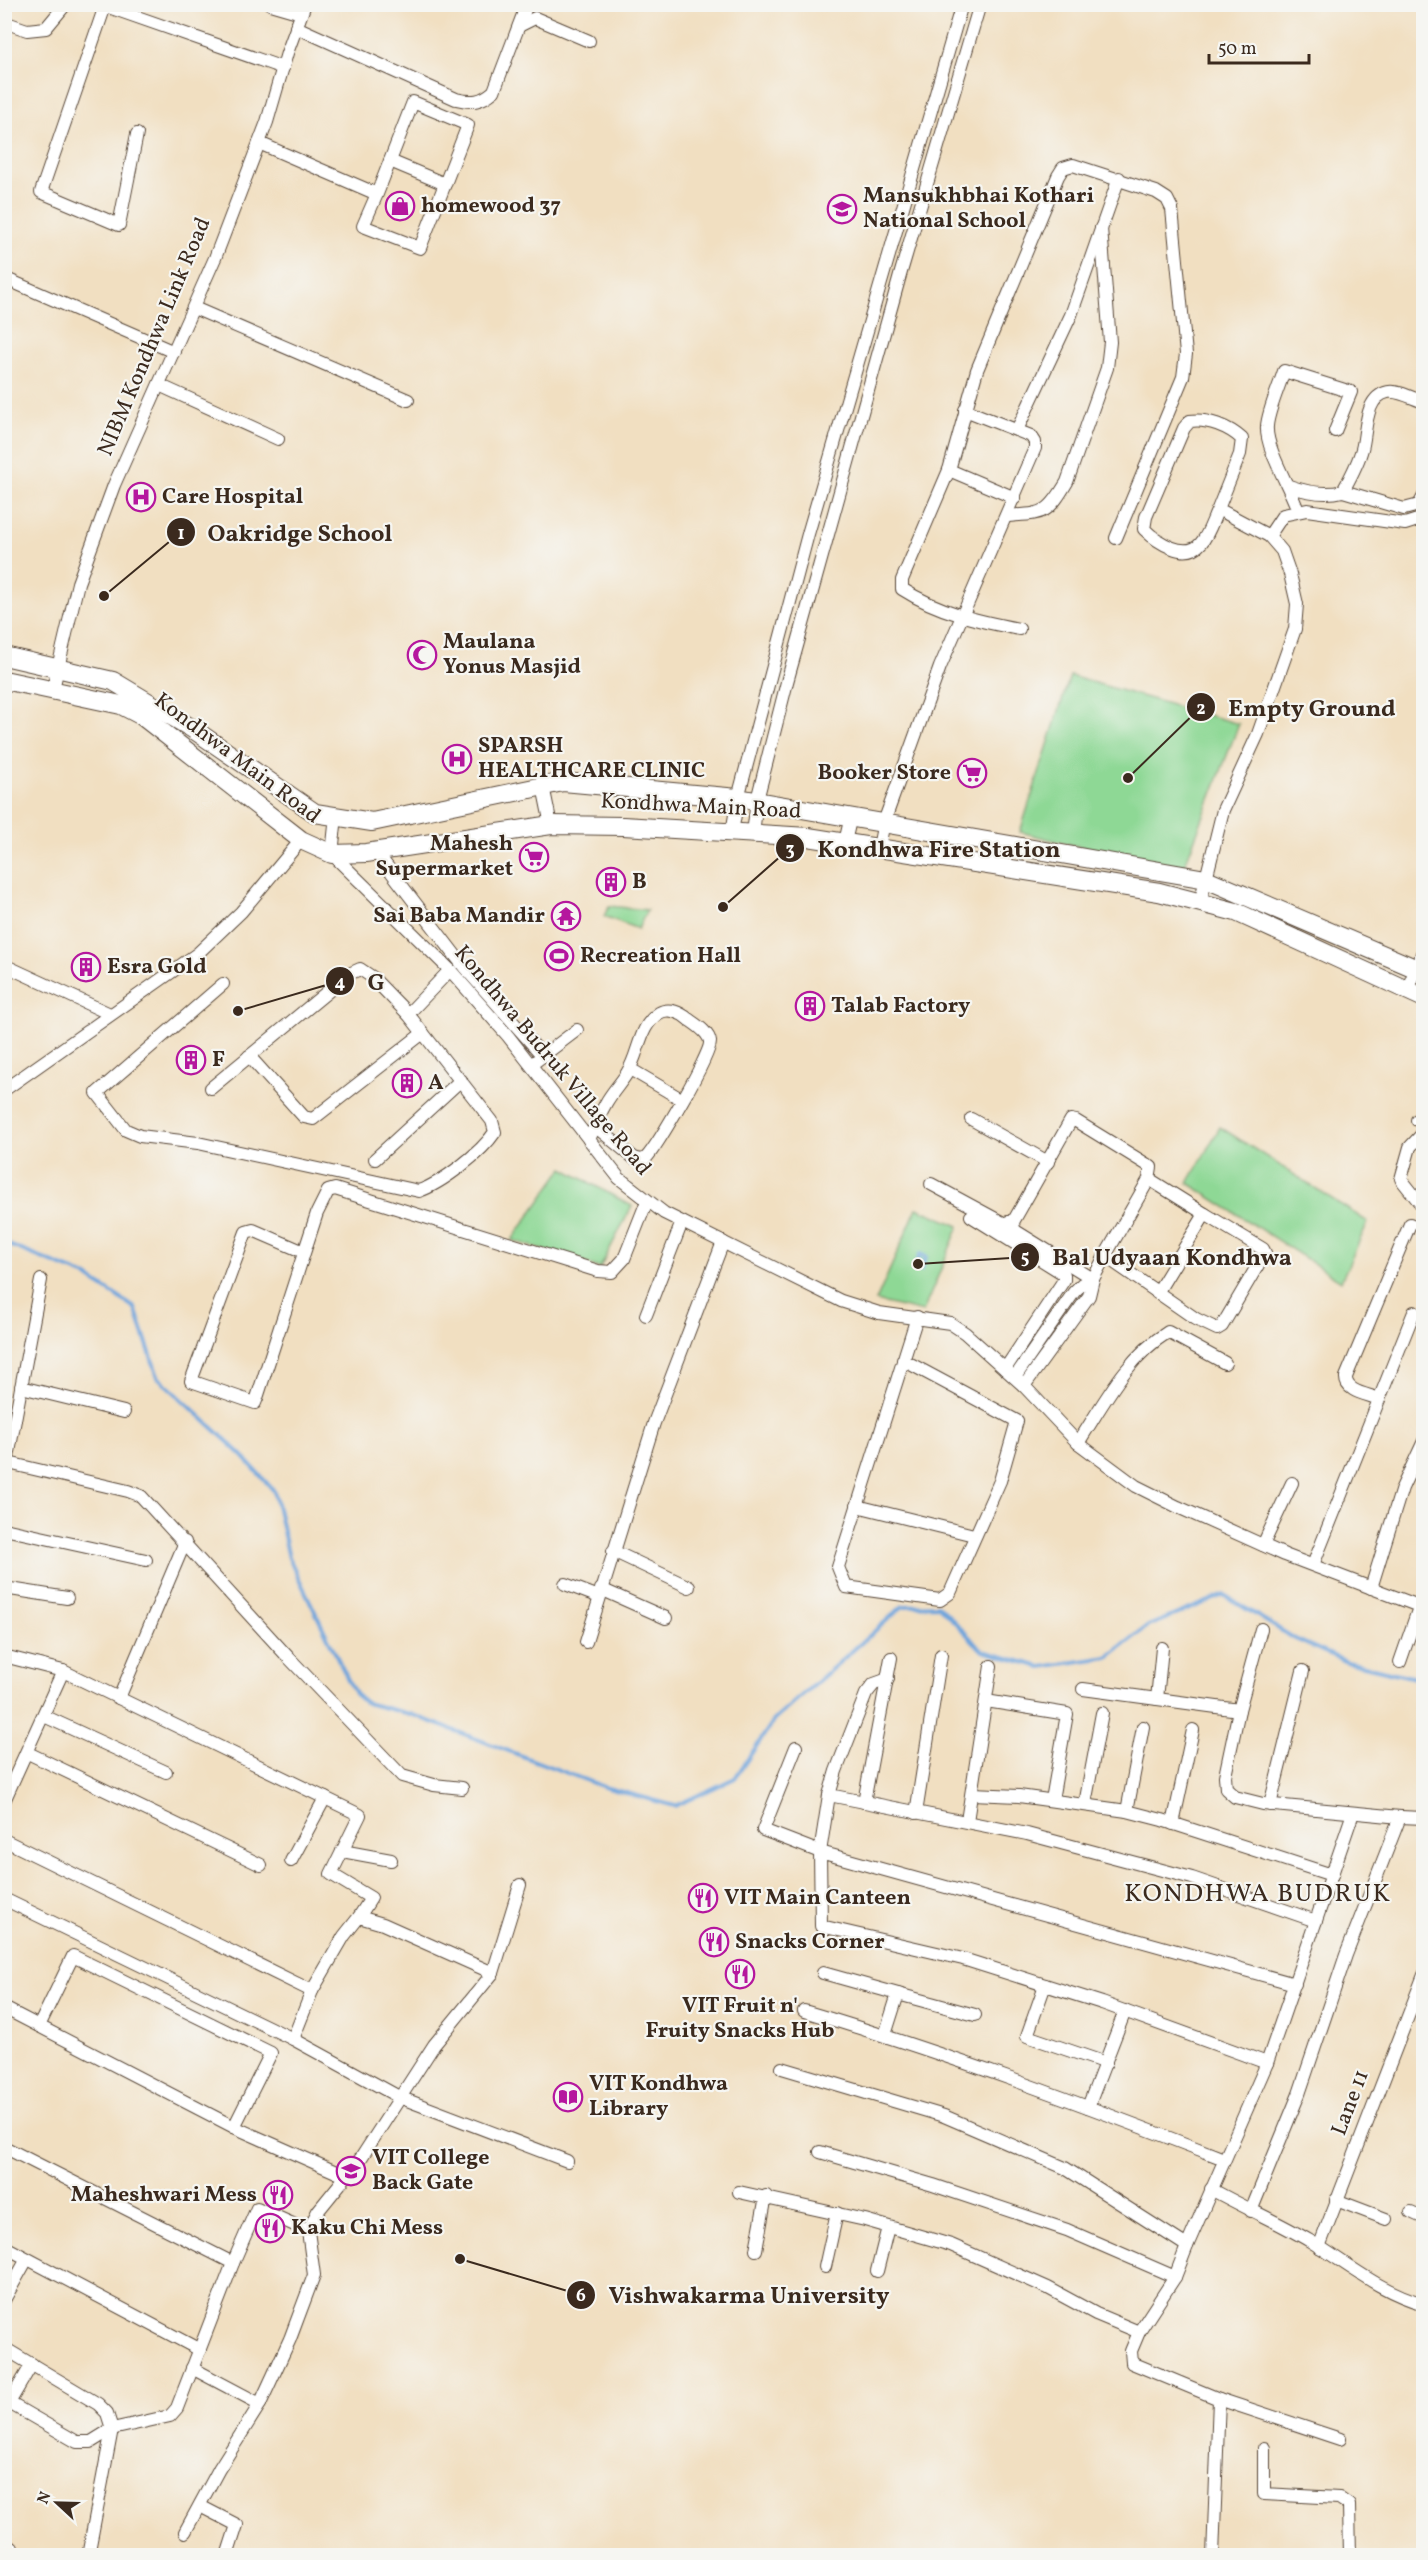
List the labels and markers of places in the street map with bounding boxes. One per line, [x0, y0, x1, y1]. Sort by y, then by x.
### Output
place label: Mansukhbhai Kothari National School [863, 181, 1094, 237]
shop icon: homewood 37 [384, 190, 416, 222]
place label: homewood 37 [421, 191, 561, 222]
school or university icon: Mansukhbhai Kothari National School [826, 193, 858, 225]
hospital icon: Care Hospital [125, 481, 157, 513]
place label: Care Hospital [162, 482, 303, 513]
callout: Oakridge School [166, 511, 405, 553]
place label: Maulana Yonus Masjid [443, 627, 581, 683]
mosque icon: Maulana Yonus Masjid [406, 639, 438, 671]
callout: Empty Ground [1186, 686, 1408, 728]
place label: SPARSH HEALTHCARE CLINIC [478, 731, 705, 787]
hospital icon: SPARSH HEALTHCARE CLINIC [441, 743, 473, 775]
supermarket icon: Booker Store [956, 757, 988, 789]
place label: Booker Store [817, 758, 951, 789]
callout: Kondhwa Fire Station [775, 827, 1072, 869]
place label: Mahesh Supermarket [375, 829, 513, 885]
supermarket icon: Mahesh Supermarket [518, 841, 550, 873]
building icon: B [595, 866, 627, 898]
place label: B [632, 867, 647, 898]
temple icon: Sai Baba Mandir [550, 900, 582, 932]
place label: Sai Baba Mandir [373, 901, 546, 932]
sports icon: Recreation Hall [543, 940, 575, 972]
place label: Recreation Hall [580, 941, 741, 972]
building icon: Esra Gold [70, 951, 102, 983]
place label: Esra Gold [107, 952, 207, 983]
callout: G [325, 960, 396, 1002]
building icon: Talab Factory [794, 990, 826, 1022]
place label: Talab Factory [831, 991, 971, 1022]
building icon: F [175, 1044, 207, 1076]
place label: F [212, 1045, 225, 1076]
building icon: A [391, 1067, 423, 1099]
place label: A [428, 1068, 444, 1099]
callout: Bal Udyaan Kondhwa [1010, 1236, 1304, 1278]
restaurant icon: VIT Main Canteen [687, 1882, 719, 1914]
place label: VIT Main Canteen [724, 1883, 911, 1914]
restaurant icon: Snacks Corner [698, 1926, 730, 1958]
place label: Snacks Corner [735, 1927, 885, 1958]
restaurant icon: VIT Fruit n' Fruity Snacks Hub [724, 1958, 756, 1990]
place label: VIT Fruit n' Fruity Snacks Hub [646, 1991, 834, 2047]
place label: VIT Kondhwa Library [589, 2069, 728, 2125]
library icon: VIT Kondhwa Library [552, 2081, 584, 2113]
place label: VIT College Back Gate [372, 2143, 490, 2199]
school or university icon: VIT College Back Gate [335, 2155, 367, 2187]
restaurant icon: Maheshwari Mess [262, 2179, 294, 2211]
place label: Maheshwari Mess [71, 2180, 257, 2211]
restaurant icon: Kaku Chi Mess [254, 2212, 286, 2244]
place label: Kaku Chi Mess [291, 2213, 443, 2244]
callout: Vishwakarma University [566, 2274, 901, 2316]

